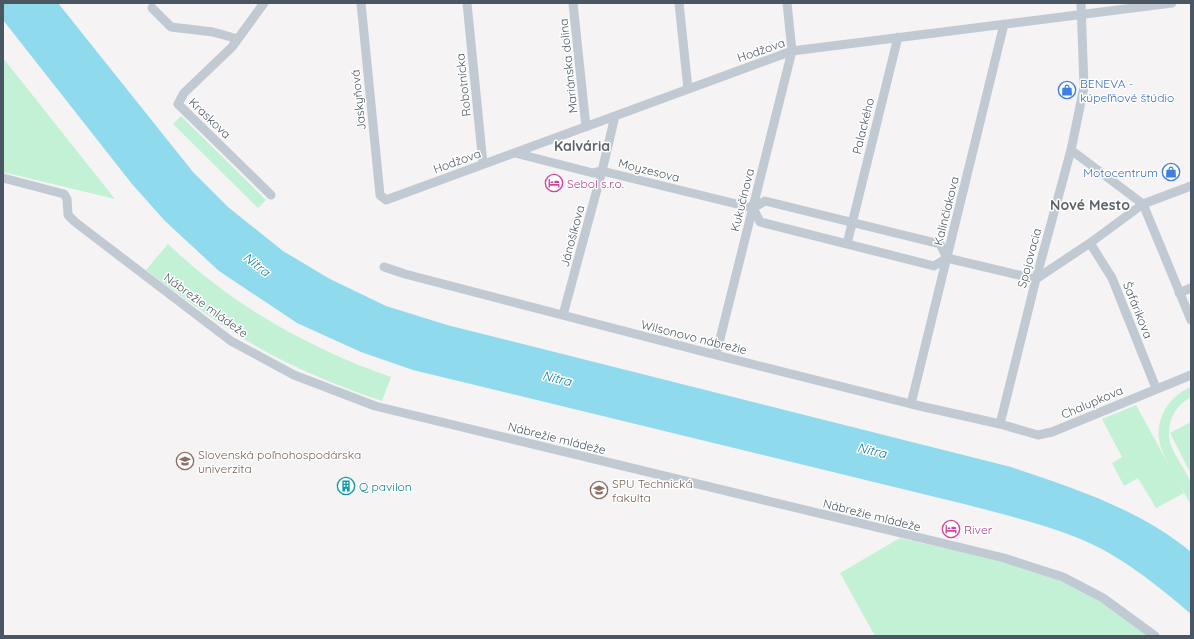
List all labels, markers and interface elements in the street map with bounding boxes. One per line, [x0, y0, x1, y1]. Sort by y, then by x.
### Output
street label: Mariánska dolina [556, 18, 580, 114]
street label: Hodžova [735, 35, 787, 65]
street label: Robotnícka [452, 53, 474, 117]
street label: Jaskyňová [347, 69, 369, 131]
place label: BENEVA - kúpeľňové štúdio [1080, 76, 1174, 105]
shop icon: BENEVA - kúpeľňové štúdio [1057, 80, 1077, 100]
street label: Kraskova [186, 94, 234, 142]
street label: Palackého [849, 96, 877, 156]
district label: Kalvária [554, 137, 610, 155]
street label: Hodžova [431, 145, 483, 177]
street label: Moyzesova [617, 155, 681, 185]
shop icon: Motocentrum [1161, 162, 1181, 182]
place label: Motocentrum [1083, 165, 1158, 180]
street label: Kukučínova [727, 167, 757, 233]
hotel icon: Sebol s.r.o. [544, 173, 564, 193]
street label: Kalinčiakova [930, 175, 962, 247]
place label: Sebol s.r.o. [567, 176, 624, 191]
district label: Nové Mesto [1050, 196, 1130, 214]
street label: Jánošíkova [557, 203, 587, 269]
street label: Spojovacia [1014, 226, 1044, 290]
water label: Nitra [240, 249, 274, 280]
street label: Nábrežie mládeže [161, 269, 251, 341]
street label: Šafárikova [1120, 279, 1156, 341]
street label: Wilsonovo nábrežie [640, 317, 749, 357]
water label: Nitra [541, 367, 574, 389]
street label: Chalupkova [1059, 382, 1125, 422]
street label: Nábrežie mládeže [506, 419, 608, 457]
water label: Nitra [856, 439, 889, 461]
place label: Slovenská poľnohospodárska univerzita [198, 447, 361, 476]
school or university icon: Slovenská poľnohospodárska univerzita [175, 451, 195, 471]
building icon: Q pavilon [336, 476, 356, 496]
place label: SPU Technická fakulta [612, 476, 693, 505]
place label: Q pavilon [359, 479, 412, 494]
school or university icon: SPU Technická fakulta [589, 480, 609, 500]
street label: Nábrežie mládeže [821, 496, 923, 534]
hotel icon: River [941, 519, 961, 539]
place label: River [964, 522, 993, 537]

